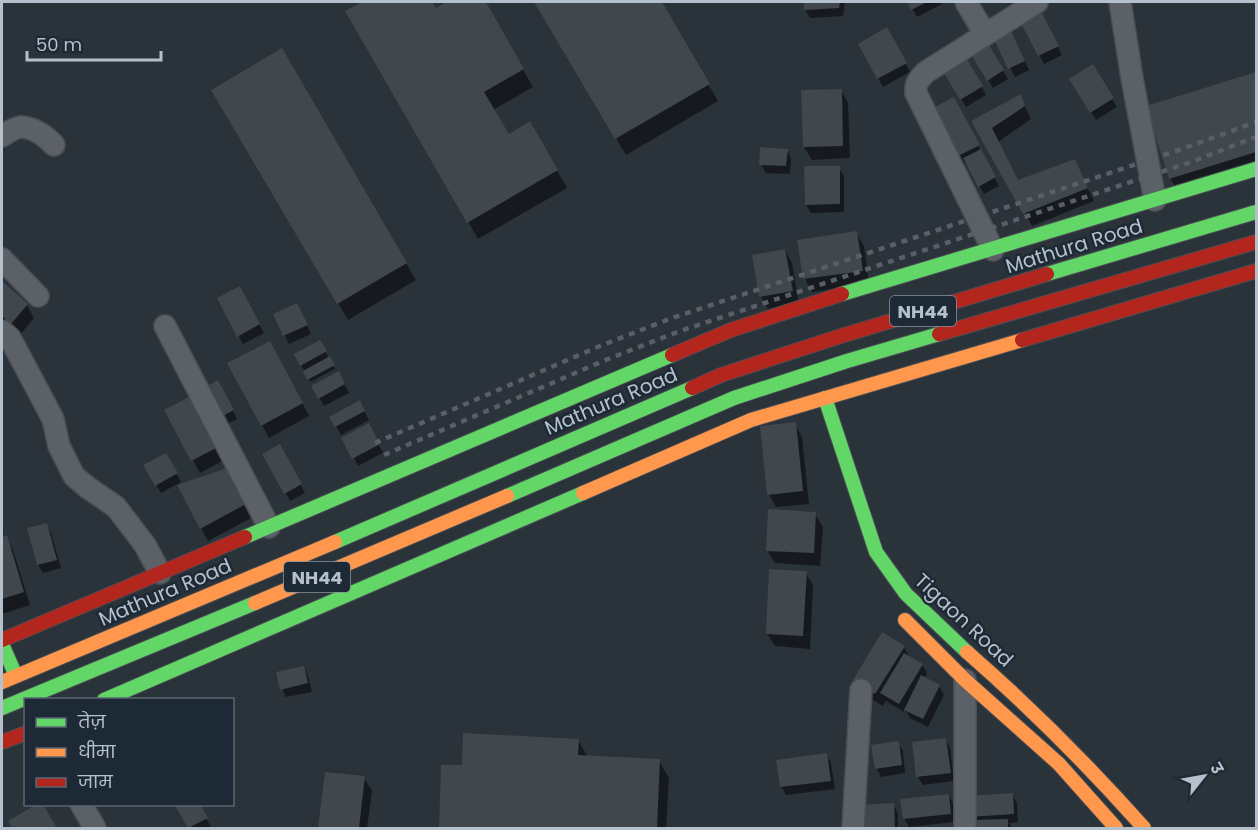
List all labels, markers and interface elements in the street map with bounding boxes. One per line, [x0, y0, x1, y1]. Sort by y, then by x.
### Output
scale bar [27, 24, 160, 62]
text: 50 m [36, 32, 82, 57]
street label: Mathura Road [1002, 212, 1146, 280]
road number: NH44 [890, 296, 956, 326]
street label: Mathura Road [540, 360, 682, 442]
street label: Mathura Road [94, 551, 236, 633]
road number: NH44 [284, 562, 350, 592]
street label: Tigaon Road [908, 567, 1020, 673]
legend [24, 698, 234, 806]
text: तेज़ [77, 709, 106, 734]
text: धीमा [78, 739, 116, 764]
north arrow [1174, 746, 1234, 806]
text: उ [1204, 758, 1229, 779]
text: जाम [77, 769, 113, 794]

